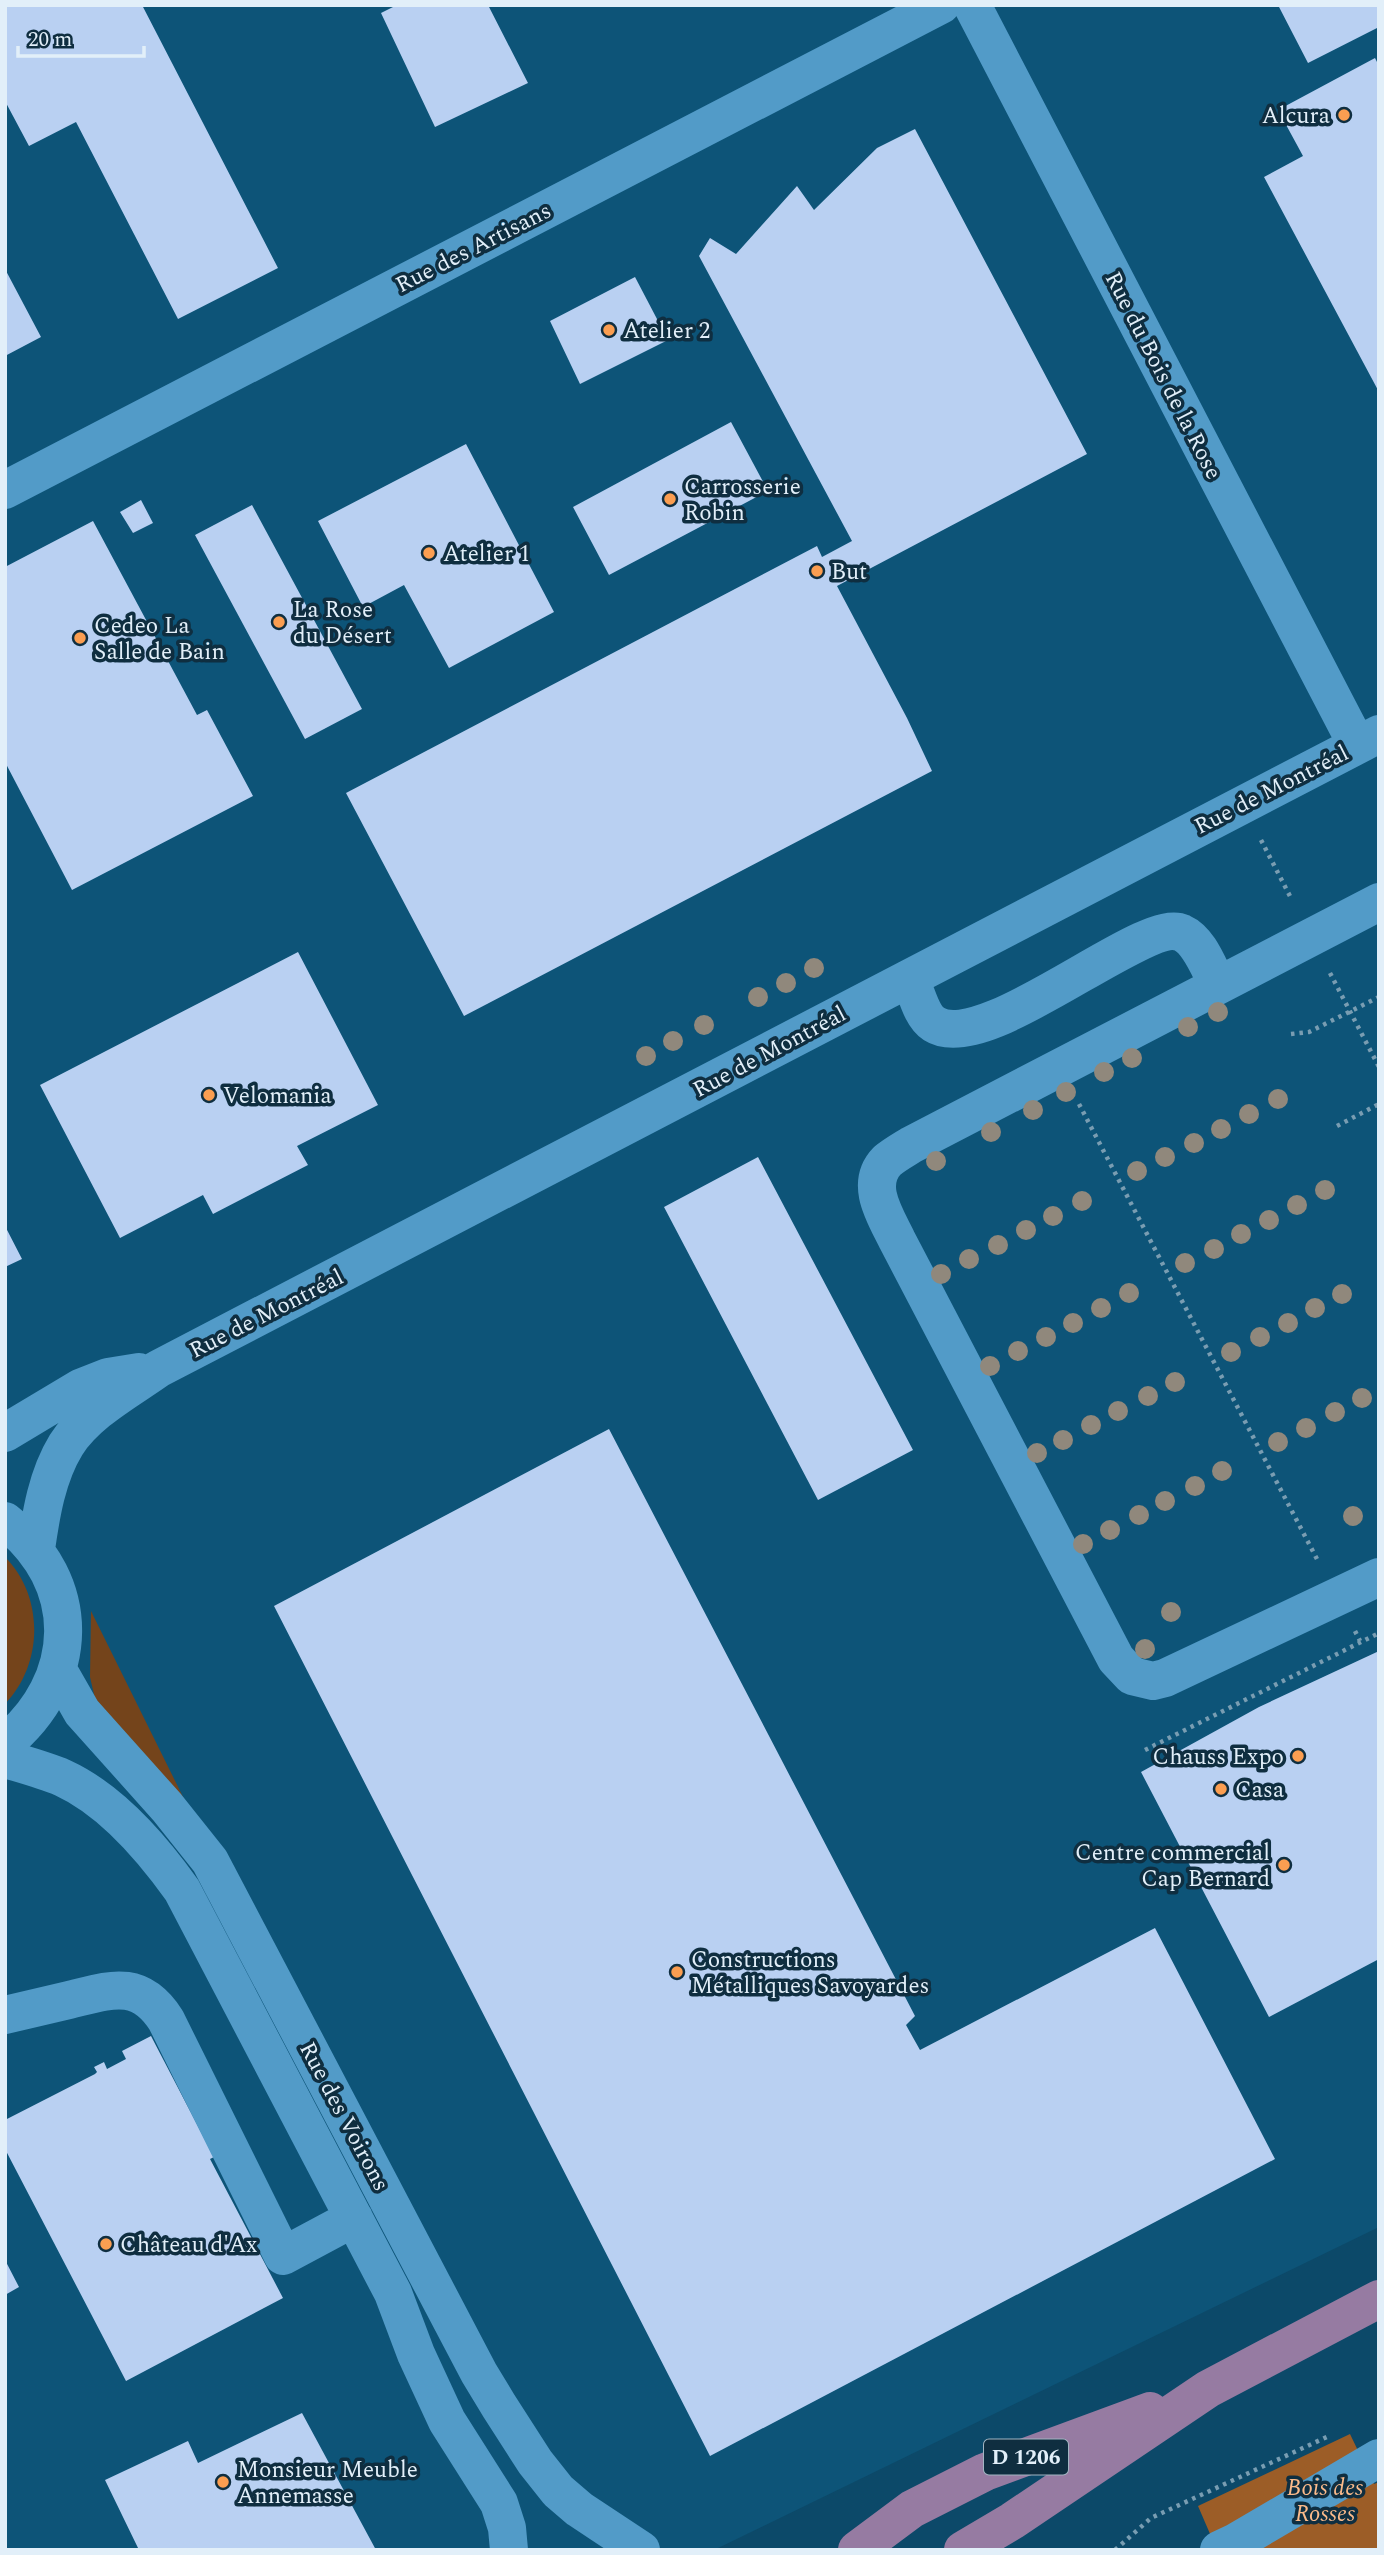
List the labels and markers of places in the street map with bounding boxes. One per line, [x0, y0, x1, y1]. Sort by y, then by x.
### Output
place label: Alcura [1262, 99, 1330, 134]
marker: Alcura [1336, 107, 1352, 123]
place label: Atelier 2 [623, 314, 710, 349]
marker: Atelier 2 [601, 322, 617, 338]
place label: Carrosserie Robin [684, 470, 801, 531]
marker: Carrosserie Robin [662, 491, 678, 507]
place label: Atelier 1 [443, 537, 530, 572]
marker: Atelier 1 [421, 545, 437, 561]
place label: But [831, 555, 867, 590]
marker: But [809, 563, 825, 579]
place label: La Rose du Désert [293, 593, 392, 654]
place label: Cedeo La Salle de Bain [94, 609, 225, 670]
marker: La Rose du Désert [271, 614, 287, 630]
marker: Cedeo La Salle de Bain [72, 630, 88, 646]
place label: Velomania [223, 1079, 332, 1114]
marker: Velomania [201, 1087, 217, 1103]
place label: Chauss Expo [1153, 1740, 1284, 1775]
marker: Chauss Expo [1290, 1748, 1306, 1764]
place label: Casa [1235, 1773, 1284, 1808]
marker: Casa [1213, 1781, 1229, 1797]
place label: Centre commercial Cap Bernard [1075, 1836, 1270, 1897]
marker: Centre commercial Cap Bernard [1276, 1857, 1292, 1873]
place label: Constructions Métalliques Savoyardes [691, 1943, 929, 2004]
marker: Constructions Métalliques Savoyardes [669, 1964, 685, 1980]
place label: Château d'Ax [120, 2228, 257, 2263]
marker: Château d'Ax [98, 2236, 114, 2252]
place label: Monsieur Meuble Annemasse [237, 2453, 418, 2514]
marker: Monsieur Meuble Annemasse [215, 2474, 231, 2490]

